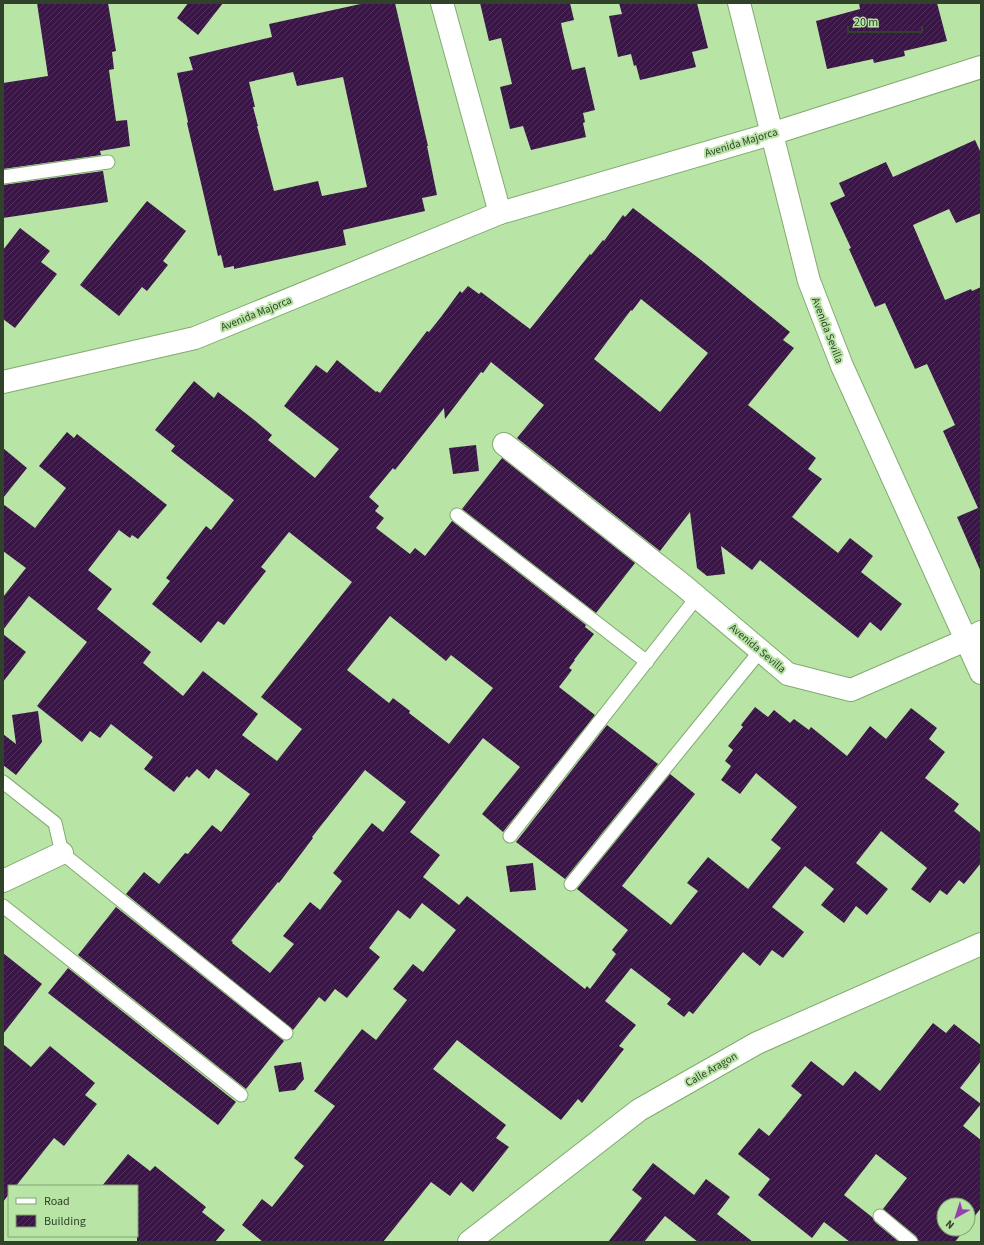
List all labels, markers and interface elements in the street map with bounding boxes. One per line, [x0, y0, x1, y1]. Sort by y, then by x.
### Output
scale bar [848, 8, 922, 34]
text: 20 m [854, 14, 878, 31]
street label: Avenida Majorca [703, 124, 779, 161]
street label: Avenida Majorca [218, 292, 294, 335]
street label: Avenida Sevilla [808, 295, 847, 365]
street label: Avenida Sevilla [726, 620, 789, 676]
street label: Calle Aragon [683, 1049, 740, 1090]
legend [8, 1185, 138, 1237]
text: Road [44, 1193, 70, 1210]
north arrow [936, 1197, 976, 1237]
text: Building [44, 1213, 86, 1230]
text: N [942, 1216, 958, 1233]

